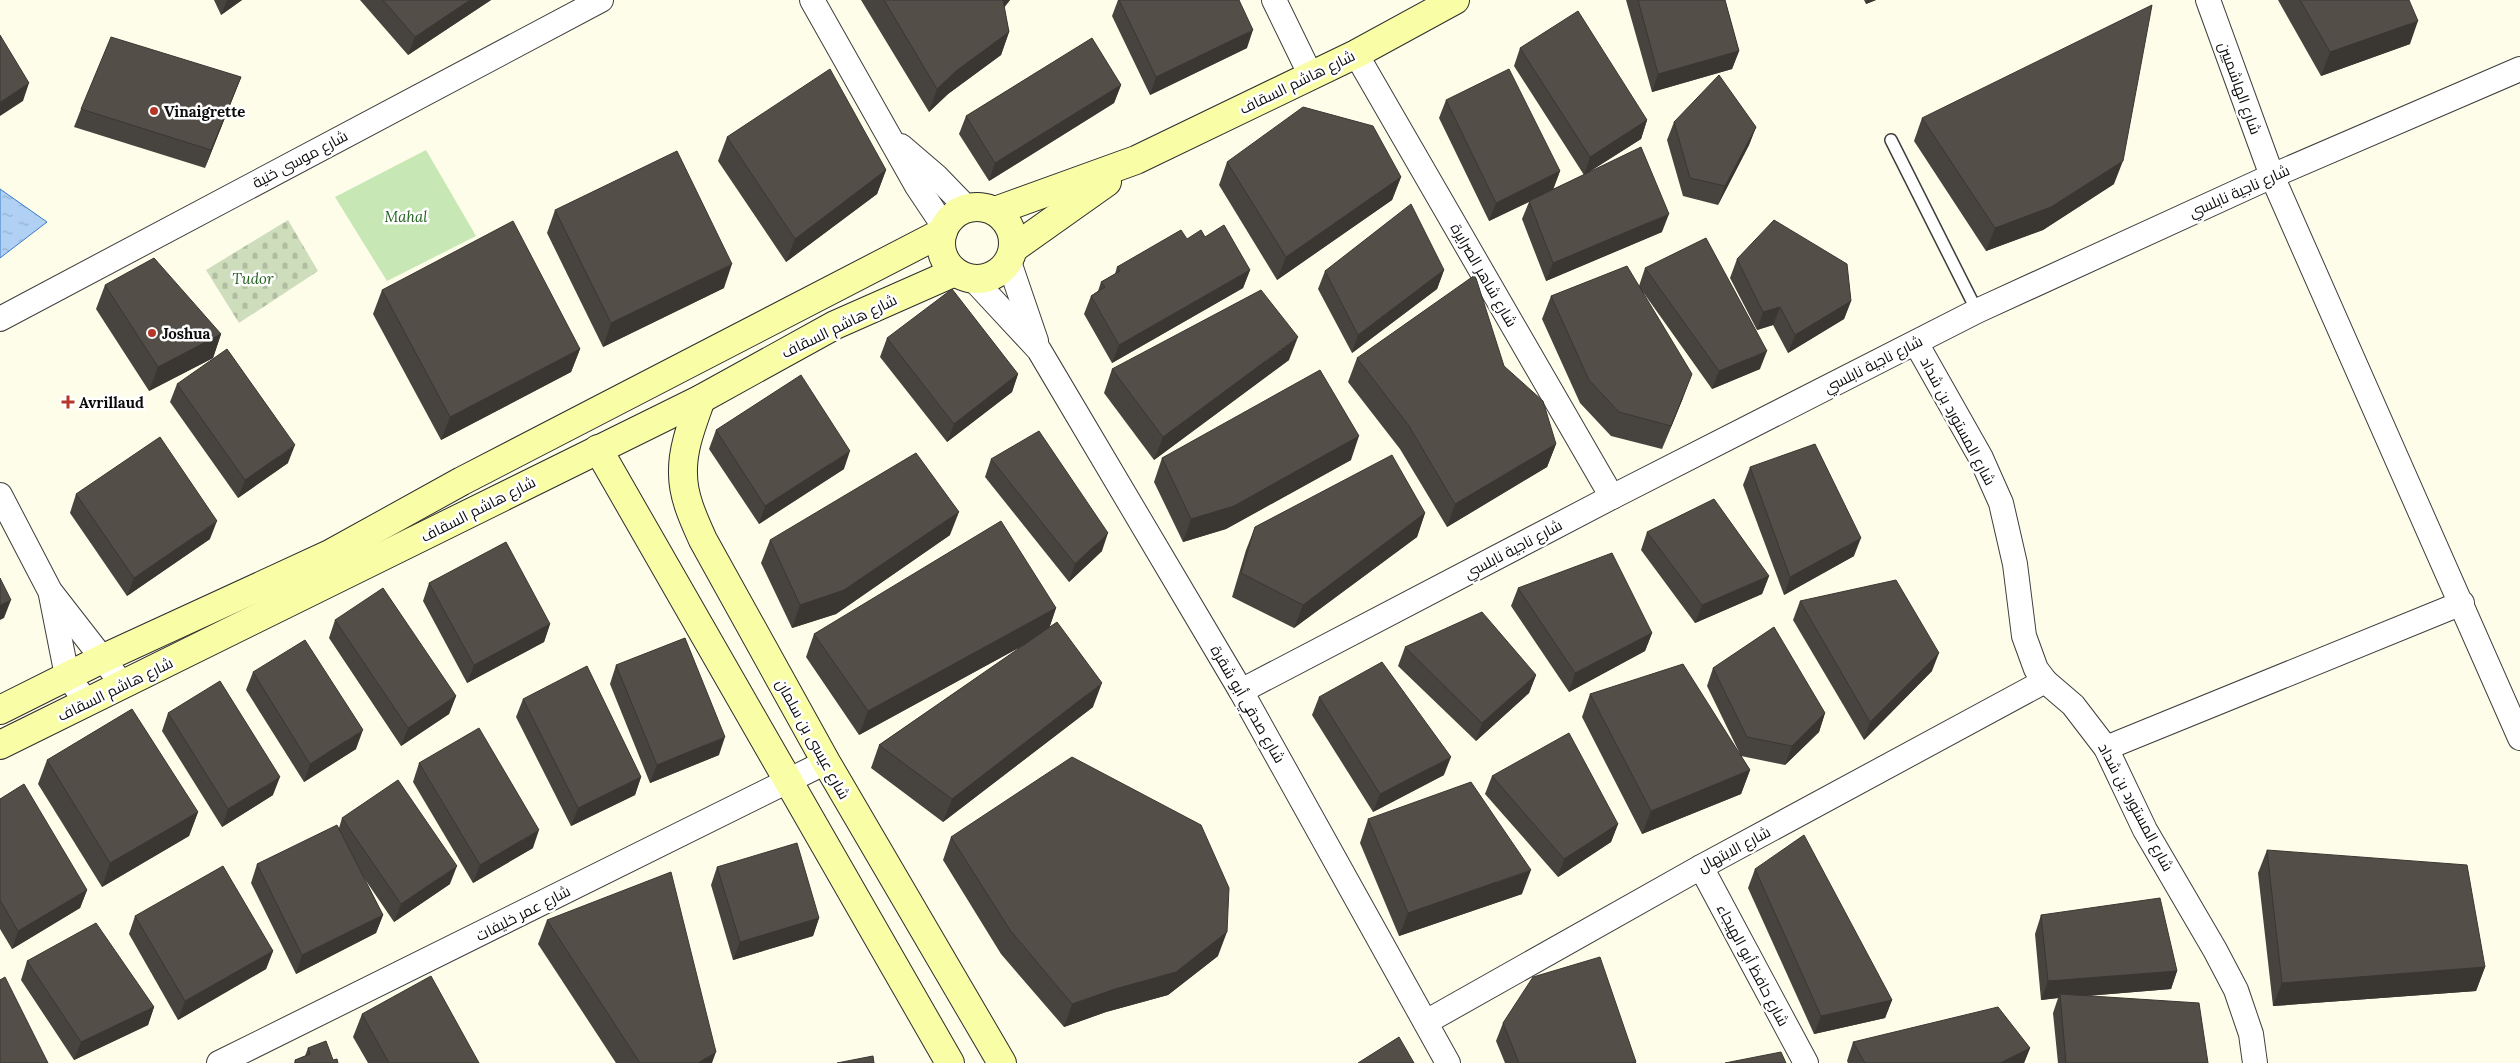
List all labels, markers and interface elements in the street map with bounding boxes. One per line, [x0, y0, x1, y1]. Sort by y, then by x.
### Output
street label: شارع الهاشميين [2213, 39, 2266, 138]
street label: شارع هاشم السقاف [1236, 46, 1359, 120]
place label: Vinaigrette [164, 102, 245, 121]
marker: Vinaigrette [148, 105, 160, 117]
street label: شارع موسى خنية [249, 126, 352, 194]
street label: شارع ناجية نابلسي [2186, 160, 2294, 224]
park label: Mahal [385, 207, 428, 226]
street label: شارع شاهر الصرايرة [1445, 220, 1521, 331]
park label: Tudor [232, 269, 274, 288]
street label: شارع هاشم السقاف [778, 290, 901, 364]
place label: Joshua [162, 324, 211, 343]
marker: Joshua [146, 327, 158, 339]
street label: شارع ناجية نابلسي [1820, 331, 1927, 400]
street label: شارع المستورد بن شداد [1914, 354, 2000, 489]
place label: Avrillaud [79, 393, 144, 412]
marker: Avrillaud [61, 395, 75, 409]
street label: شارع هاشم السقاف [417, 472, 539, 548]
street label: شارع ناجية نابلسي [1461, 515, 1567, 586]
street label: شارع صدقي أبو شقرة [1204, 642, 1289, 768]
street label: شارع هاشم السقاف [54, 653, 177, 727]
street label: شارع عيسى بن سلمان [770, 675, 854, 804]
street label: شارع المستورد بن شداد [2092, 740, 2178, 875]
street label: شارع الابتهال [1694, 822, 1774, 878]
street label: شارع عمر خليفات [473, 881, 574, 947]
street label: شارع حافظ أبو الهيجاء [1711, 901, 1793, 1030]

